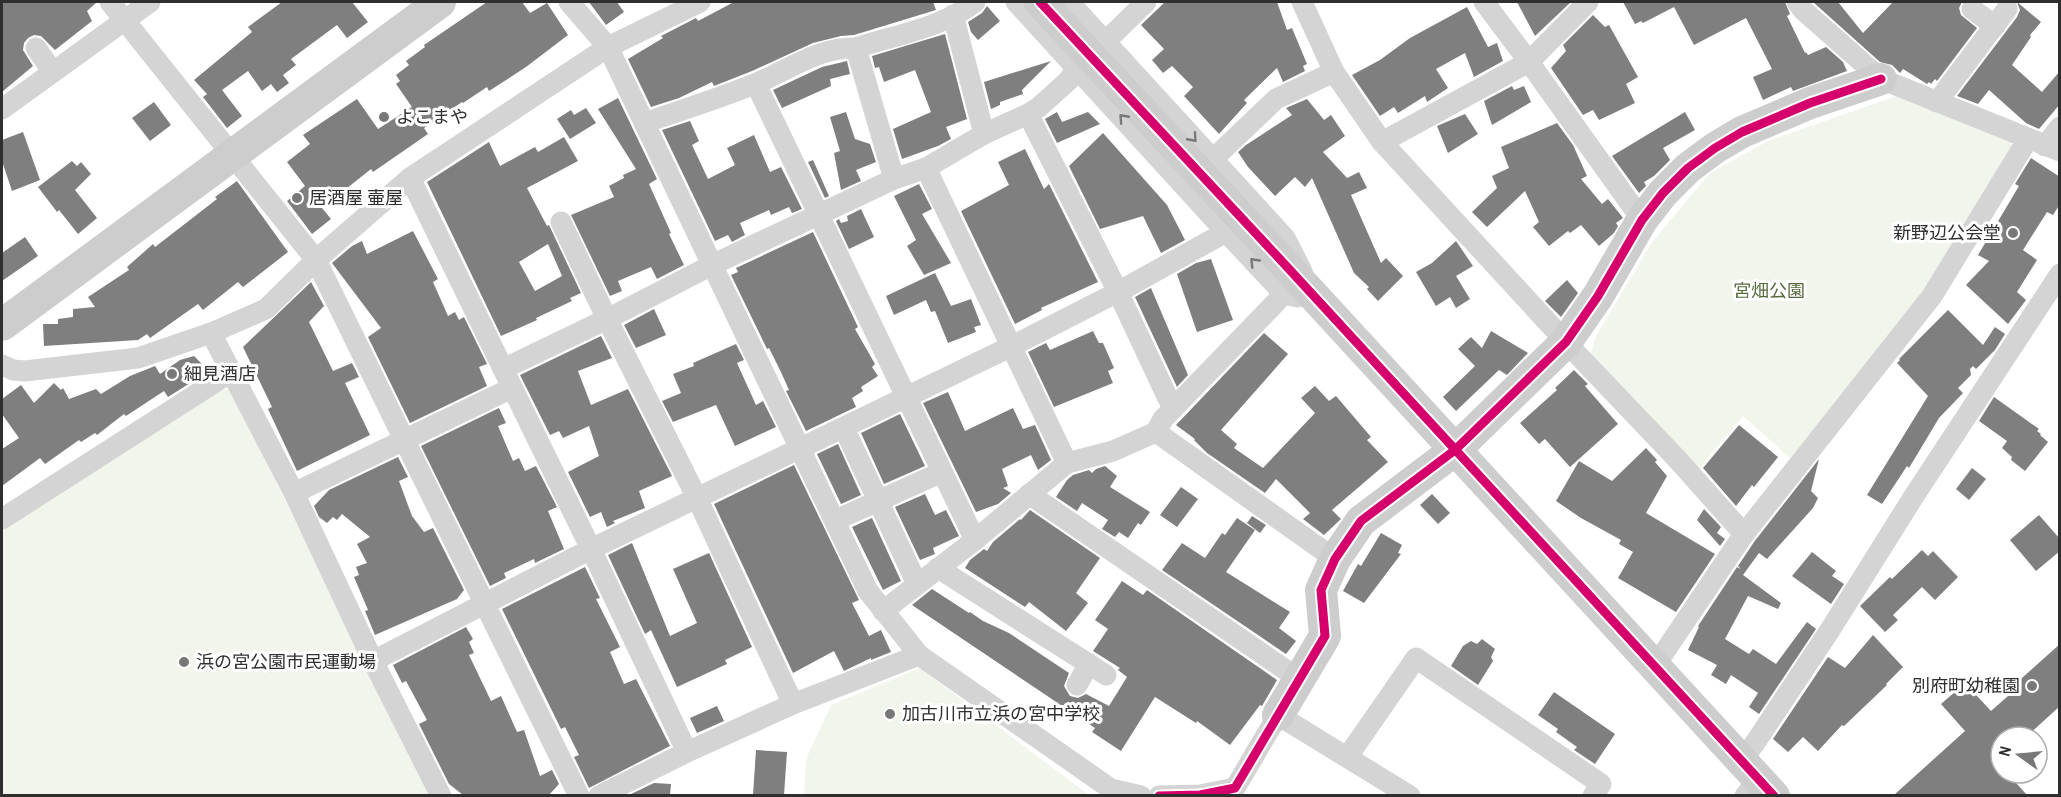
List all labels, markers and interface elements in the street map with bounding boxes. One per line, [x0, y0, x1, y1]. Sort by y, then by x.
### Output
place label: よこまや [396, 104, 468, 129]
marker: よこまや [377, 110, 391, 124]
one-way arrow [1119, 114, 1130, 125]
one-way arrow [1186, 131, 1197, 142]
place label: 居酒屋 壷屋 [309, 185, 403, 210]
marker: 居酒屋 壷屋 [290, 191, 304, 205]
place label: 新野辺公会堂 [1893, 220, 2001, 245]
marker: 新野辺公会堂 [2006, 226, 2020, 240]
one-way arrow [1250, 258, 1261, 269]
park label: 宮畑公園 [1733, 278, 1805, 303]
place label: 細見酒店 [184, 361, 256, 386]
marker: 細見酒店 [165, 367, 179, 381]
place label: 浜の宮公園市民運動場 [196, 649, 376, 674]
marker: 浜の宮公園市民運動場 [177, 655, 191, 669]
place label: 別府町幼稚園 [1912, 673, 2020, 698]
marker: 別府町幼稚園 [2025, 679, 2039, 693]
place label: 加古川市立浜の宮中学校 [902, 701, 1100, 726]
marker: 加古川市立浜の宮中学校 [883, 707, 897, 721]
north arrow [1989, 725, 2049, 785]
text: N [1993, 744, 2016, 759]

